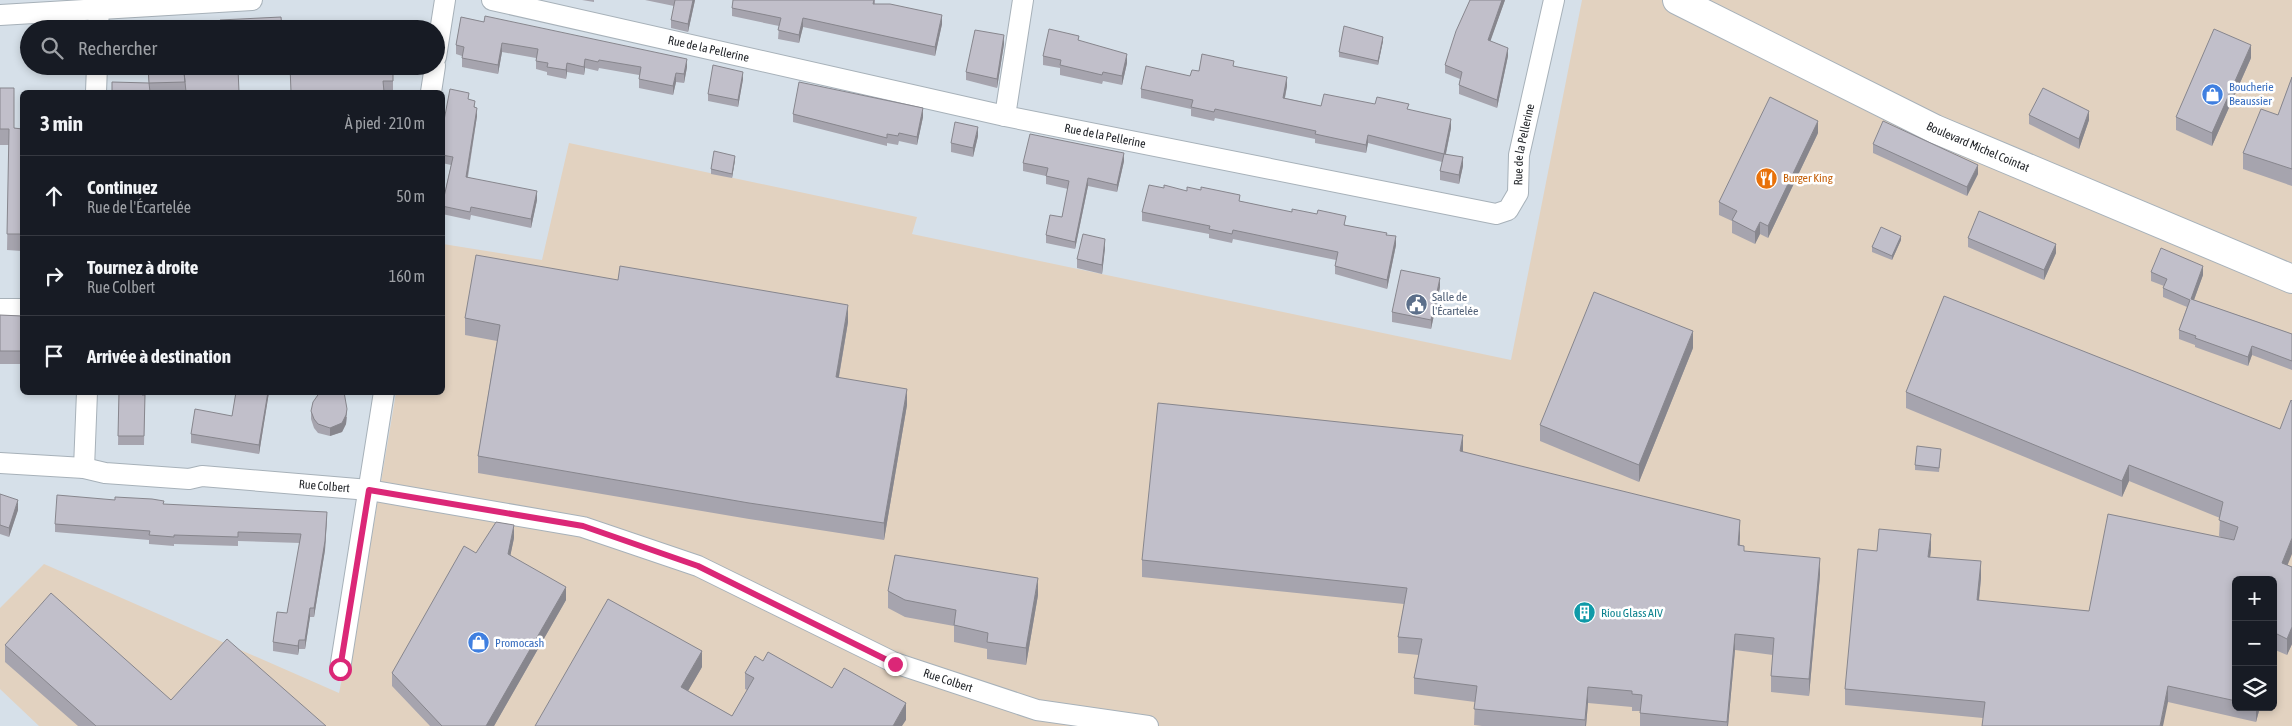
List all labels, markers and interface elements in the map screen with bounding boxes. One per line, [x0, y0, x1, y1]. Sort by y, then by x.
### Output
search box [20, 20, 445, 75]
street label: Rue de la Pellerine [667, 33, 750, 65]
icon: search [38, 34, 66, 62]
text: Rechercher [78, 37, 157, 59]
place label: Boucherie Beaussier [2229, 80, 2274, 108]
shop icon: Boucherie Beaussier [2201, 82, 2225, 106]
street label: Rue de la Pellerine [1511, 102, 1537, 186]
text: 3 min [40, 111, 83, 135]
text: À pied · 210 m [345, 114, 425, 132]
street label: Boulevard Michel Cointat [1924, 119, 2032, 175]
street label: Rue de la Pellerine [1063, 121, 1147, 151]
restaurant icon: Burger King [1755, 166, 1779, 190]
place label: Burger King [1783, 171, 1834, 185]
text: Continuez [87, 176, 157, 198]
icon: ahead [40, 182, 68, 210]
text: 50 m [396, 187, 425, 205]
text: Rue de l'Écartelée [87, 198, 191, 216]
text: Tournez à droite [87, 256, 198, 278]
icon: right [40, 262, 68, 290]
text: 160 m [389, 267, 425, 285]
text: Rue Colbert [87, 278, 155, 296]
place label: Salle de l'Écartelée [1432, 290, 1478, 318]
public building icon: Salle de l'Écartelée [1404, 292, 1428, 316]
icon: arrive [40, 342, 68, 370]
text: Arrivée à destination [87, 345, 231, 367]
street label: Rue Colbert [298, 477, 351, 495]
map controls [2232, 576, 2277, 711]
button: + [2232, 576, 2277, 621]
building icon: Riou Glass AIV [1573, 601, 1597, 625]
place label: Riou Glass AIV [1601, 606, 1663, 620]
button: − [2232, 621, 2277, 666]
shop icon: Promocash [467, 631, 491, 655]
place label: Promocash [495, 636, 544, 650]
route end [884, 653, 907, 676]
route start [329, 658, 352, 681]
street label: Rue Colbert [922, 666, 975, 695]
button: layers [2232, 666, 2277, 711]

